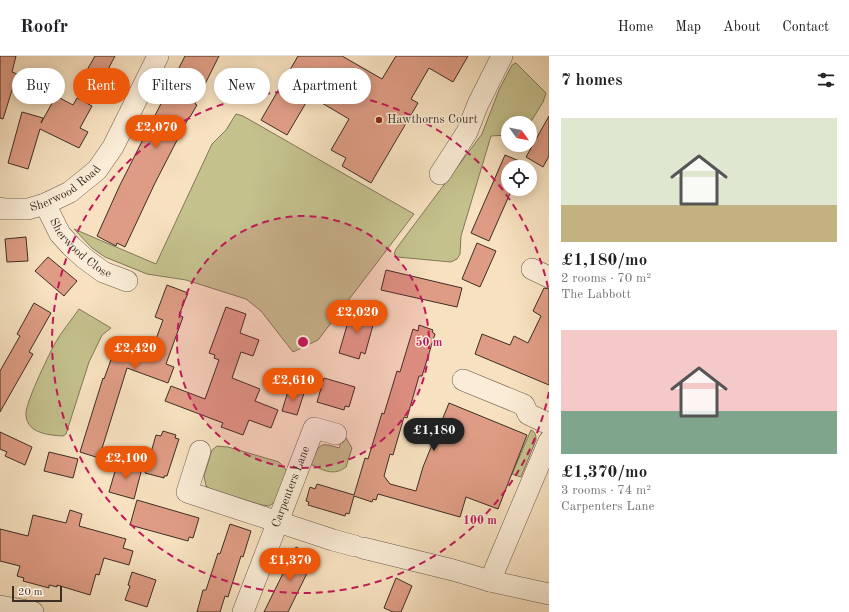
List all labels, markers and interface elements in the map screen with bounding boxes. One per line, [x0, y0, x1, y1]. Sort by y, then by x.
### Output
text: Roofr [20, 18, 68, 37]
text: Home [618, 20, 653, 34]
text: Map [675, 20, 701, 34]
text: About [723, 20, 760, 34]
text: Contact [782, 20, 829, 34]
chip: Buy [12, 68, 65, 104]
chip: Rent [73, 68, 130, 104]
chip: Filters [138, 68, 206, 104]
chip: New [214, 68, 270, 104]
chip: Apartment [278, 68, 371, 104]
icon: filters [815, 69, 837, 91]
text: 7 homes [561, 72, 623, 89]
place label: Hawthorns Court [387, 114, 478, 126]
pin: £2,070 [123, 115, 189, 149]
marker: Hawthorns Court [374, 115, 384, 125]
north arrow [501, 116, 537, 152]
map controls [501, 116, 537, 196]
text: £2,070 [134, 121, 178, 134]
icon: home [663, 144, 735, 216]
button: locate [501, 160, 537, 196]
street label: Sherwood Road [28, 164, 104, 214]
street label: Sherwood Close [47, 216, 113, 281]
text: £1,180/mo [561, 252, 647, 269]
text: 2 rooms · 70 m² [561, 272, 651, 285]
text: The Labbott [561, 288, 631, 301]
pin: £2,020 [324, 300, 390, 334]
text: £2,020 [335, 306, 379, 319]
centre of rings [296, 335, 310, 349]
pin: £2,420 [102, 336, 168, 370]
text: 50 m [416, 336, 443, 349]
text: £2,420 [113, 342, 157, 355]
icon: home [663, 356, 735, 428]
pin: £2,610 [260, 368, 326, 402]
text: £2,610 [271, 374, 315, 387]
pin: £1,180 [401, 418, 467, 452]
text: £1,180 [412, 424, 456, 437]
street label: Carpenters Lane [270, 444, 313, 529]
pin: £2,100 [93, 446, 159, 480]
text: £2,100 [104, 452, 148, 465]
text: £1,370/mo [561, 464, 647, 481]
text: 3 rooms · 74 m² [561, 484, 651, 497]
text: Carpenters Lane [561, 500, 654, 513]
text: 100 m [463, 515, 497, 527]
pin: £1,370 [257, 548, 323, 582]
text: £1,370 [268, 554, 312, 567]
scale bar [12, 584, 62, 603]
text: 20 m [18, 587, 43, 598]

